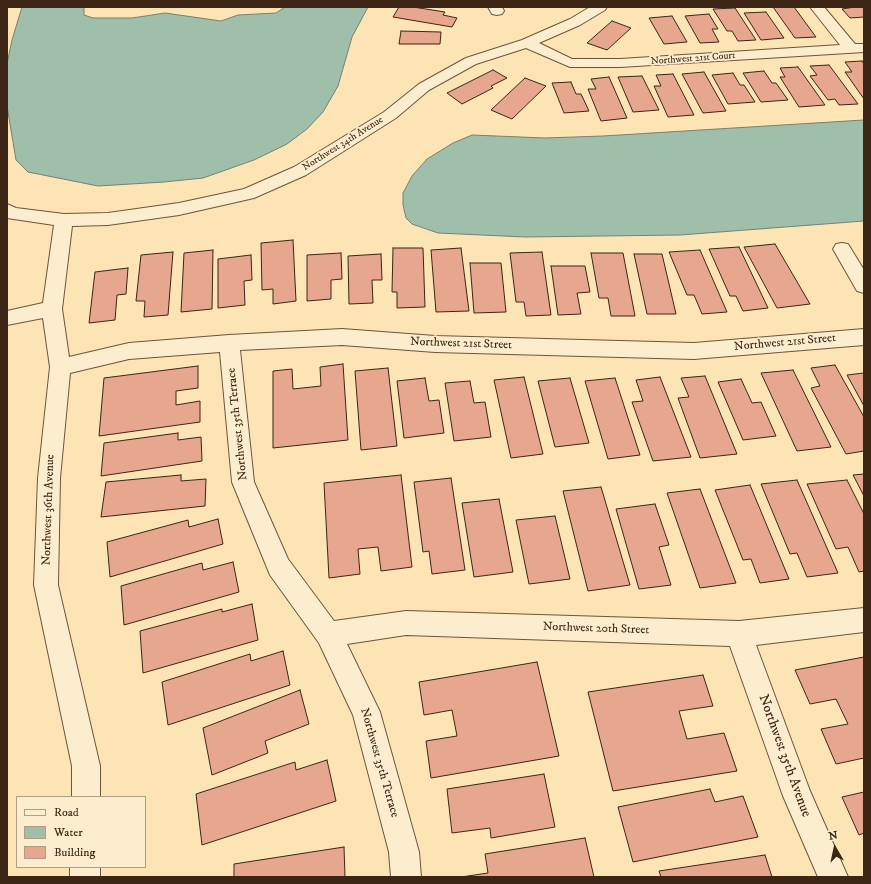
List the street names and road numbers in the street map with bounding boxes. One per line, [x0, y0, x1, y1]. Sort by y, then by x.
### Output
street label: Northwest 21st Court [650, 50, 736, 68]
street label: Northwest 34th Avenue [300, 114, 386, 174]
street label: Northwest 21st Street [734, 331, 836, 355]
street label: Northwest 21st Street [410, 335, 512, 353]
street label: Northwest 35th Terrace [225, 367, 251, 481]
street label: Northwest 36th Avenue [40, 454, 58, 566]
street label: Northwest 20th Street [543, 620, 649, 638]
street label: Northwest 35th Avenue [754, 692, 814, 820]
street label: Northwest 35th Terrace [356, 707, 402, 819]

